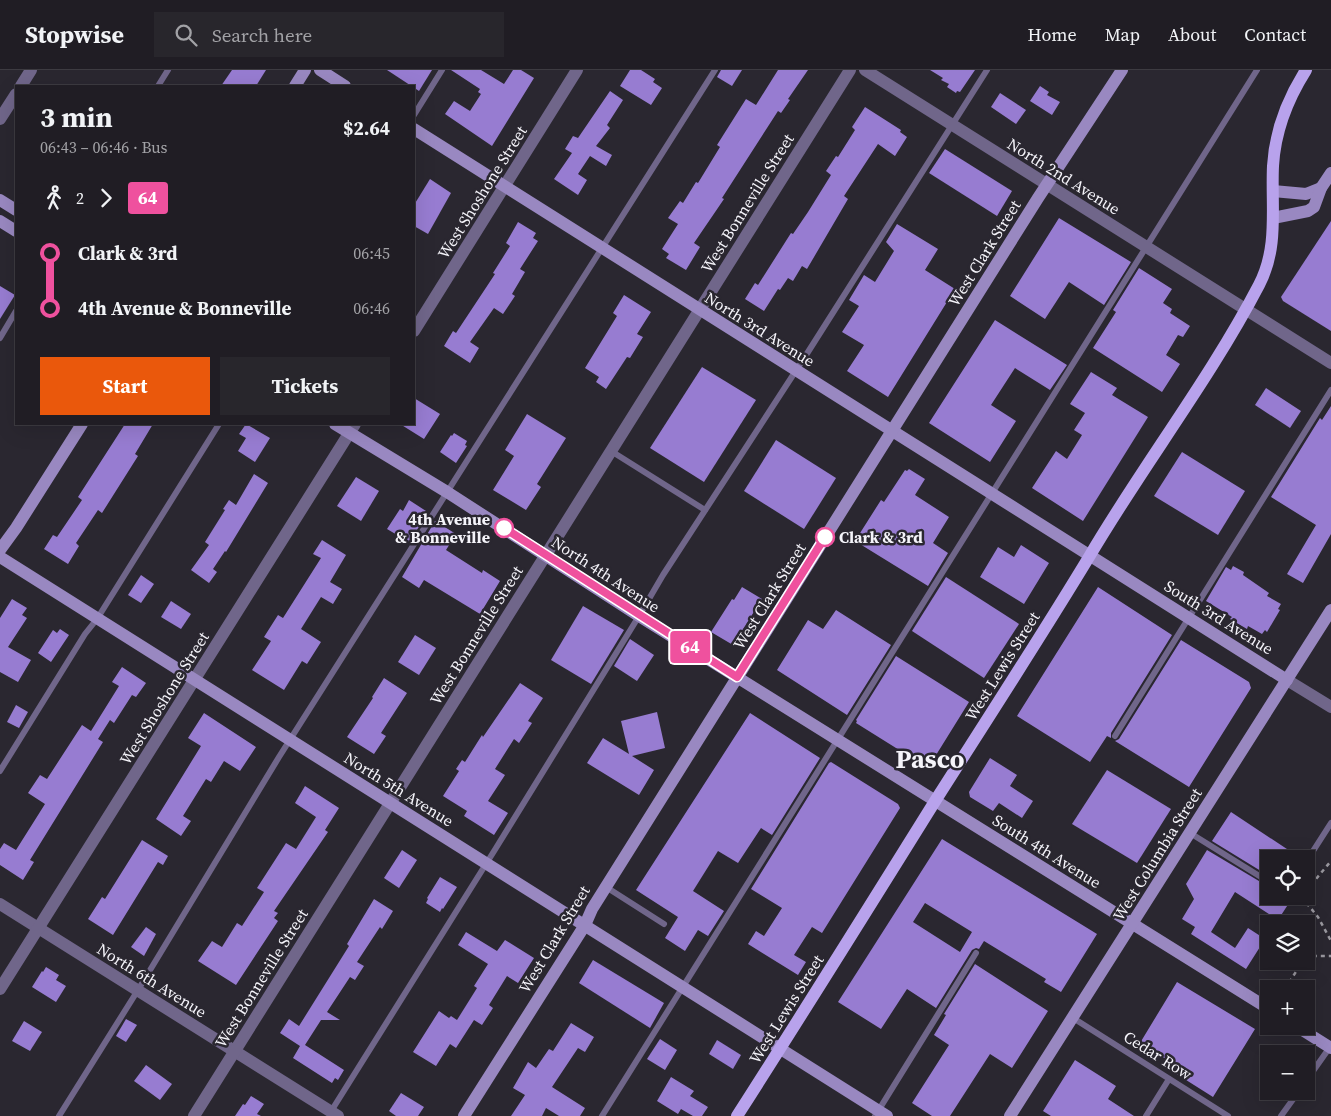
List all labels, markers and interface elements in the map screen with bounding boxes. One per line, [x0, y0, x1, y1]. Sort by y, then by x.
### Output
search box [154, 12, 504, 57]
text: Stopwise [25, 18, 124, 51]
icon: search [172, 21, 200, 49]
text: Search here [212, 22, 312, 48]
text: Home [1028, 22, 1077, 47]
text: Map [1105, 22, 1140, 47]
text: About [1168, 22, 1216, 47]
text: Contact [1244, 22, 1306, 47]
text: 3 min [40, 98, 113, 136]
text: $2.64 [343, 115, 390, 141]
street label: West Shoshone Street [432, 121, 532, 263]
street label: West Bonneville Street [695, 129, 799, 277]
street label: North 2nd Avenue [1003, 132, 1125, 220]
text: 06:43 – 06:46 · Bus [40, 136, 168, 158]
icon: walk [40, 184, 68, 212]
icon: forward [92, 184, 120, 212]
text: 64 [138, 185, 158, 210]
text: 2 [76, 187, 84, 209]
street label: West Clark Street [942, 195, 1026, 310]
text: Clark & 3rd [78, 240, 178, 266]
text: 06:45 [353, 242, 390, 264]
street label: North 3rd Avenue [701, 286, 819, 372]
text: 4th Avenue & Bonneville [78, 295, 291, 321]
text: 06:46 [353, 297, 390, 319]
button: Start [40, 357, 210, 415]
button: Tickets [220, 357, 390, 415]
place label: 4th Avenue & Bonneville [395, 508, 490, 548]
marker: 4th Avenue & Bonneville [494, 518, 514, 538]
place label: Clark & 3rd [839, 526, 923, 548]
marker: Clark & 3rd [815, 527, 835, 547]
street label: North 4th Avenue [548, 531, 664, 617]
street label: West Clark Street [727, 538, 811, 653]
street label: West Bonneville Street [424, 561, 528, 709]
street label: South 3rd Avenue [1160, 575, 1278, 659]
street label: West Lewis Street [960, 607, 1045, 725]
street label: West Shoshone Street [114, 627, 214, 769]
line badge: 64 [668, 631, 712, 663]
text: 64 [680, 634, 700, 659]
district label: Pasco [895, 741, 965, 777]
street label: North 5th Avenue [340, 747, 458, 831]
street label: West Columbia Street [1107, 783, 1207, 925]
street label: South 4th Avenue [989, 809, 1105, 893]
map controls [1260, 850, 1315, 1100]
button: locate [1260, 850, 1315, 905]
street label: West Clark Street [513, 881, 595, 997]
street label: West Bonneville Street [209, 904, 313, 1052]
button: layers [1260, 915, 1315, 970]
street label: North 6th Avenue [93, 938, 211, 1022]
street label: West Lewis Street [744, 950, 829, 1068]
button: + [1260, 980, 1315, 1035]
street label: Cedar Row [1120, 1025, 1197, 1085]
button: − [1260, 1045, 1315, 1100]

